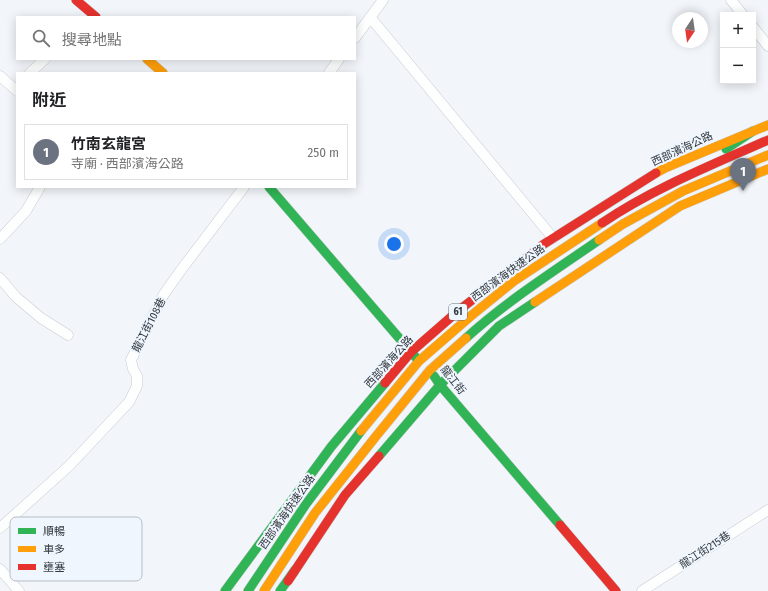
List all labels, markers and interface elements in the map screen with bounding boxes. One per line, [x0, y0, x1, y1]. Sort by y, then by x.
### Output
north arrow [672, 12, 708, 48]
map controls [720, 12, 756, 84]
button: + [720, 12, 756, 48]
search box [16, 16, 356, 60]
icon: search [30, 27, 52, 49]
text: 搜尋地點 [62, 31, 122, 49]
button: − [720, 48, 756, 84]
text: 附近 [32, 90, 66, 111]
street label: 西部濱海公路 [649, 129, 715, 169]
text: 竹南玄龍宮 [71, 135, 146, 153]
text: 1 [43, 145, 49, 160]
text: 250 m [307, 145, 339, 160]
text: 寺廟 · 西部濱海公路 [71, 156, 184, 171]
pin: 1 [730, 158, 756, 191]
your location [384, 234, 404, 254]
street label: 西部濱海快速公路 [469, 242, 547, 304]
street label: 龍江街108巷 [130, 296, 168, 354]
road number: 61 [449, 304, 467, 320]
street label: 西部濱海公路 [362, 333, 416, 391]
street label: 龍江街 [438, 363, 468, 397]
street label: 西部濱海快速公路 [256, 472, 318, 552]
legend [10, 517, 142, 581]
text: 順暢 [43, 525, 65, 538]
street label: 龍江街215巷 [677, 529, 733, 571]
text: 車多 [43, 543, 65, 556]
text: 壅塞 [43, 561, 65, 574]

